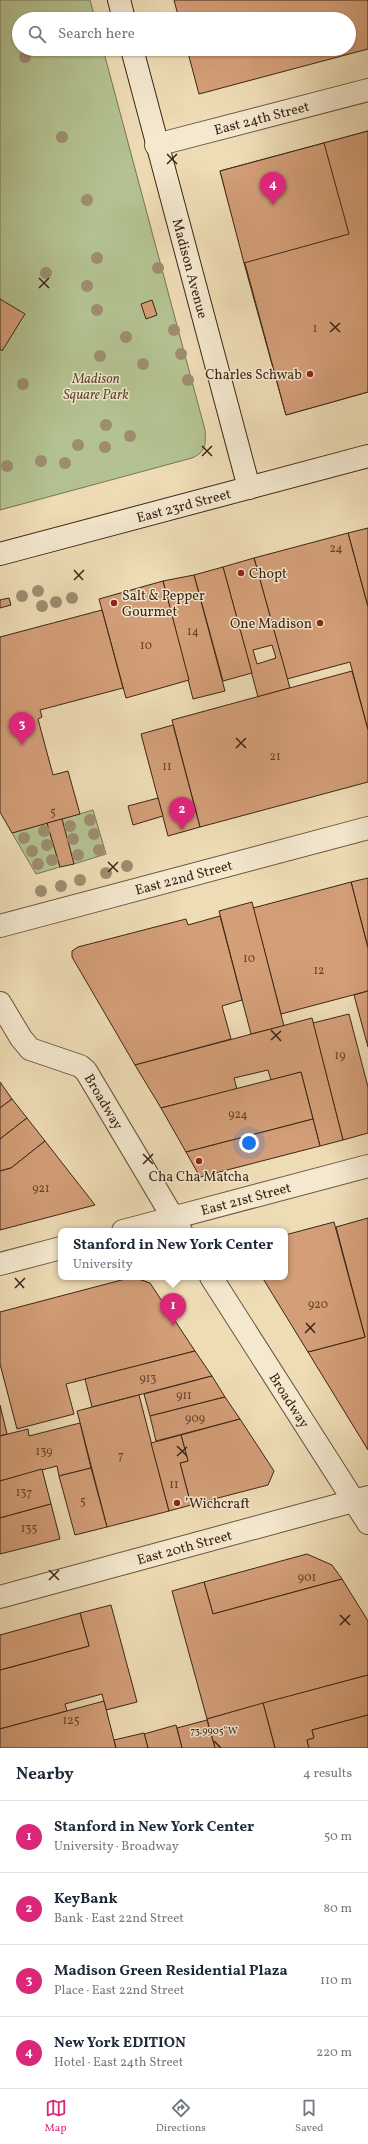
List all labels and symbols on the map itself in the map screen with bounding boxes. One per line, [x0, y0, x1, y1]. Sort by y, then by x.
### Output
street label: East 24th Street [212, 98, 312, 141]
pin: 4 [260, 172, 286, 205]
street label: Madison Avenue [167, 217, 211, 321]
house number: 1 [313, 321, 317, 337]
place label: Charles Schwab [205, 366, 302, 385]
marker: Charles Schwab [305, 369, 315, 379]
park label: Madison Square Park [63, 370, 129, 405]
street label: East 23rd Street [135, 485, 233, 528]
house number: 24 [329, 541, 343, 557]
place label: Chopt [249, 565, 287, 584]
marker: Chopt [236, 568, 246, 578]
place label: Salt & Pepper Gourmet [122, 587, 205, 622]
marker: Salt & Pepper Gourmet [109, 598, 119, 608]
place label: One Madison [230, 615, 312, 634]
marker: One Madison [315, 618, 325, 628]
house number: 14 [187, 624, 199, 640]
house number: 10 [140, 638, 152, 654]
pin: 3 [9, 712, 35, 745]
house number: 21 [269, 749, 281, 765]
house number: 11 [162, 759, 172, 775]
pin: 2 [169, 797, 195, 830]
house number: 5 [50, 805, 56, 821]
street label: East 22nd Street [133, 856, 235, 901]
house number: 10 [243, 951, 255, 967]
house number: 12 [313, 963, 325, 979]
house number: 19 [335, 1048, 345, 1064]
street label: Broadway [79, 1071, 127, 1134]
house number: 924 [228, 1107, 248, 1123]
your location [239, 1133, 259, 1153]
marker: Cha Cha Matcha [194, 1156, 204, 1166]
place label: Cha Cha Matcha [149, 1168, 249, 1187]
street label: East 21st Street [199, 1179, 293, 1221]
house number: 921 [32, 1181, 50, 1197]
pin: 1 [160, 1293, 186, 1326]
house number: 920 [308, 1297, 328, 1313]
street label: Broadway [264, 1370, 313, 1432]
house number: 913 [139, 1371, 157, 1387]
house number: 911 [176, 1388, 192, 1404]
house number: 909 [185, 1411, 205, 1427]
house number: 139 [36, 1444, 52, 1460]
house number: 7 [118, 1448, 124, 1464]
house number: 11 [169, 1477, 179, 1493]
house number: 137 [16, 1485, 32, 1501]
house number: 5 [80, 1494, 86, 1510]
place label: ’Wichcraft [185, 1495, 250, 1514]
marker: ’Wichcraft [172, 1498, 182, 1508]
house number: 135 [21, 1521, 38, 1537]
street label: East 20th Street [135, 1526, 234, 1570]
house number: 901 [298, 1570, 316, 1586]
house number: 125 [63, 1713, 80, 1729]
text: 73.9905°W [190, 1724, 238, 1738]

